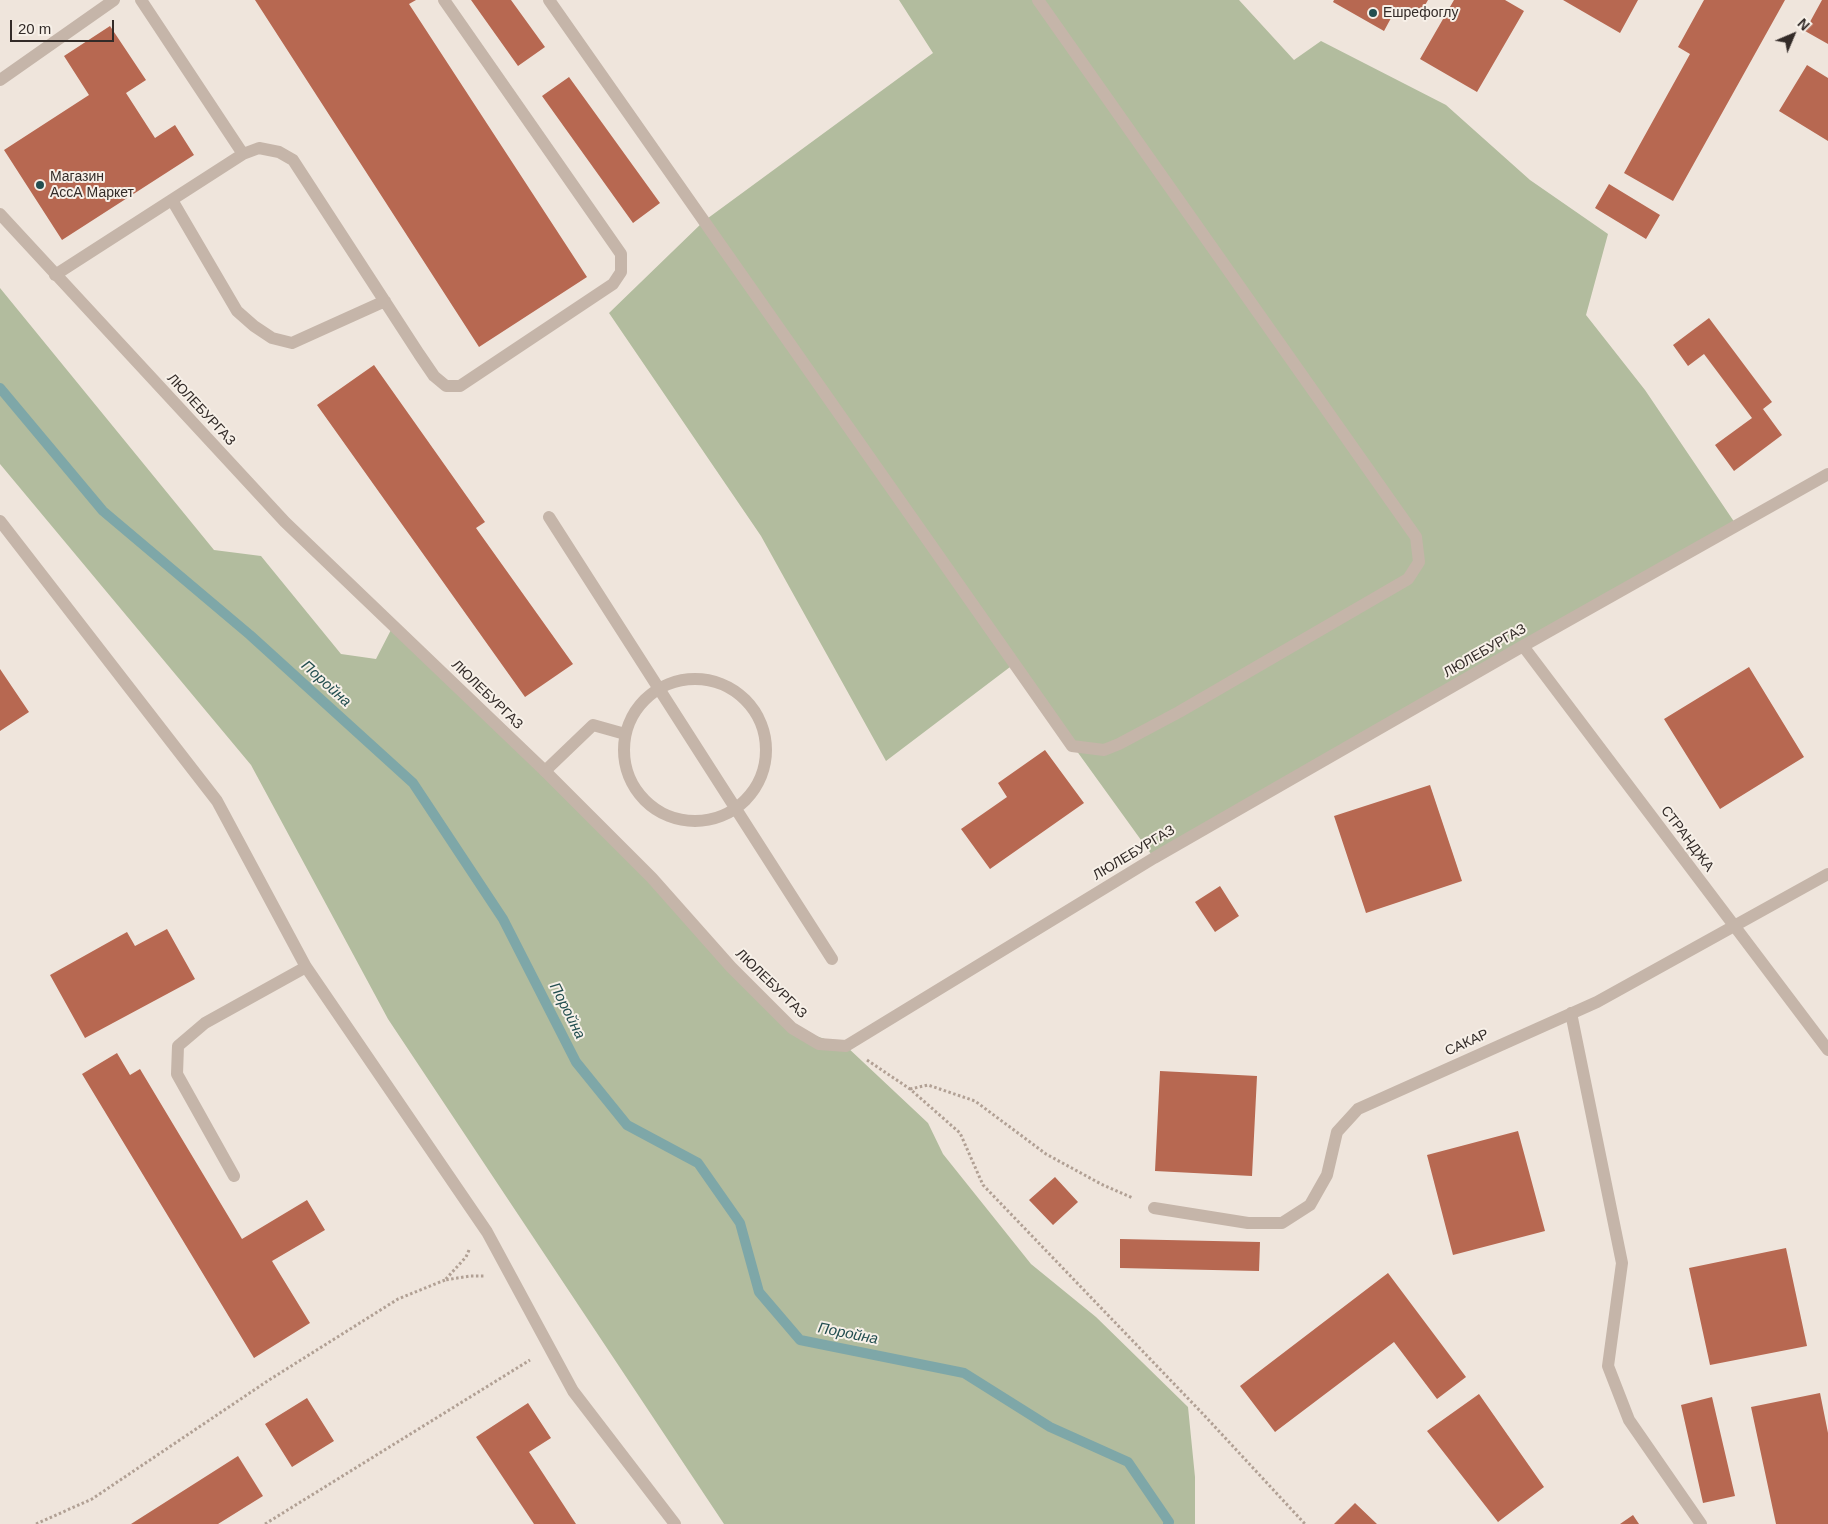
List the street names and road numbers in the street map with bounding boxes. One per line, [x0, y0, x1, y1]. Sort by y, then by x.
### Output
street label: ЛЮЛЕБУРГАЗ [163, 370, 239, 450]
street label: ЛЮЛЕБУРГАЗ [1441, 621, 1529, 681]
street label: ЛЮЛЕБУРГАЗ [448, 657, 526, 733]
street label: СТРАНДЖА [1657, 803, 1717, 875]
street label: ЛЮЛЕБУРГАЗ [1090, 822, 1178, 884]
street label: ЛЮЛЕБУРГАЗ [732, 946, 810, 1022]
street label: САКАР [1443, 1026, 1491, 1060]

